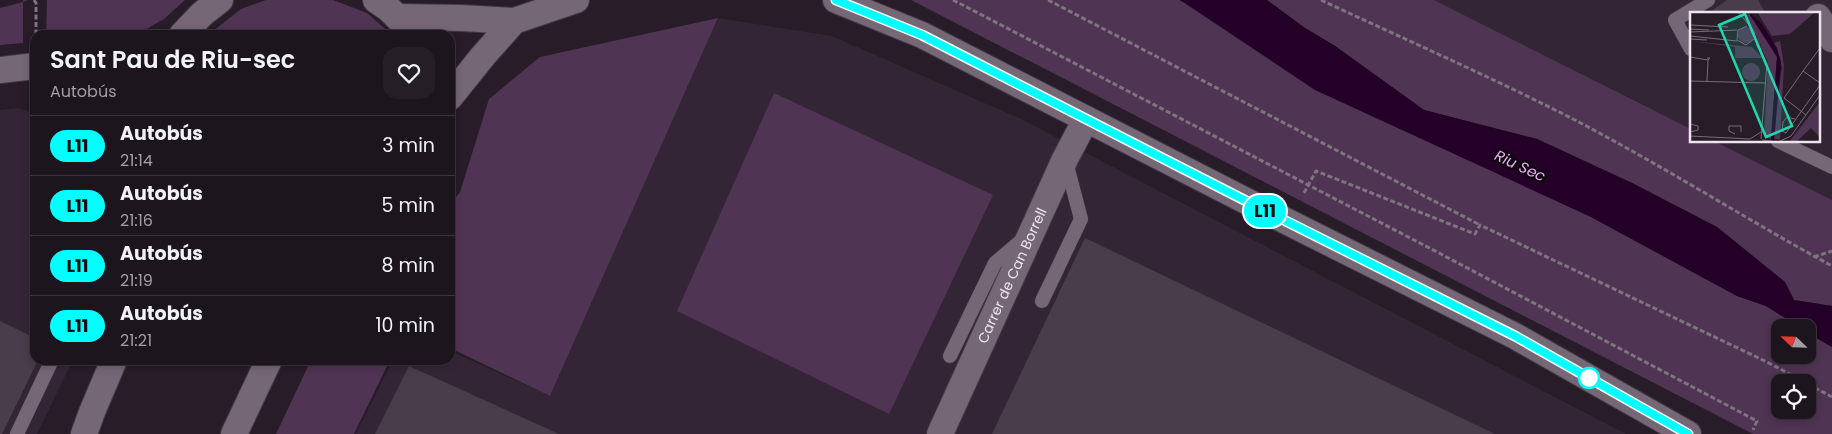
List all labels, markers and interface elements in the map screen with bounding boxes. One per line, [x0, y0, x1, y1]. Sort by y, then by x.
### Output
inset map [1690, 12, 1820, 142]
text: Sant Pau de Riu-sec [50, 43, 295, 76]
button: heart [383, 47, 435, 99]
text: Autobús [50, 80, 117, 103]
text: Autobús [120, 120, 203, 147]
text: 3 min [382, 132, 435, 159]
text: L11 [66, 133, 89, 158]
water label: Riu Sec [1491, 145, 1549, 186]
text: 21:14 [120, 149, 153, 172]
text: Autobús [120, 180, 203, 207]
text: 5 min [382, 192, 435, 219]
text: L11 [66, 193, 89, 218]
line badge: L11 [1236, 195, 1294, 227]
text: L11 [1254, 198, 1276, 223]
street label: Carrer de Can Borrell [972, 205, 1052, 347]
text: 21:16 [120, 209, 153, 232]
text: Autobús [120, 240, 203, 267]
text: 8 min [382, 252, 435, 279]
text: L11 [66, 253, 89, 278]
text: 21:19 [120, 269, 153, 292]
text: Autobús [120, 300, 203, 327]
text: 10 min [376, 312, 435, 339]
text: L11 [66, 313, 89, 338]
north arrow [1771, 319, 1816, 364]
map controls [1771, 319, 1816, 419]
text: 21:21 [120, 329, 152, 352]
unlabelled marker [1578, 367, 1600, 389]
button: locate [1771, 374, 1816, 419]

